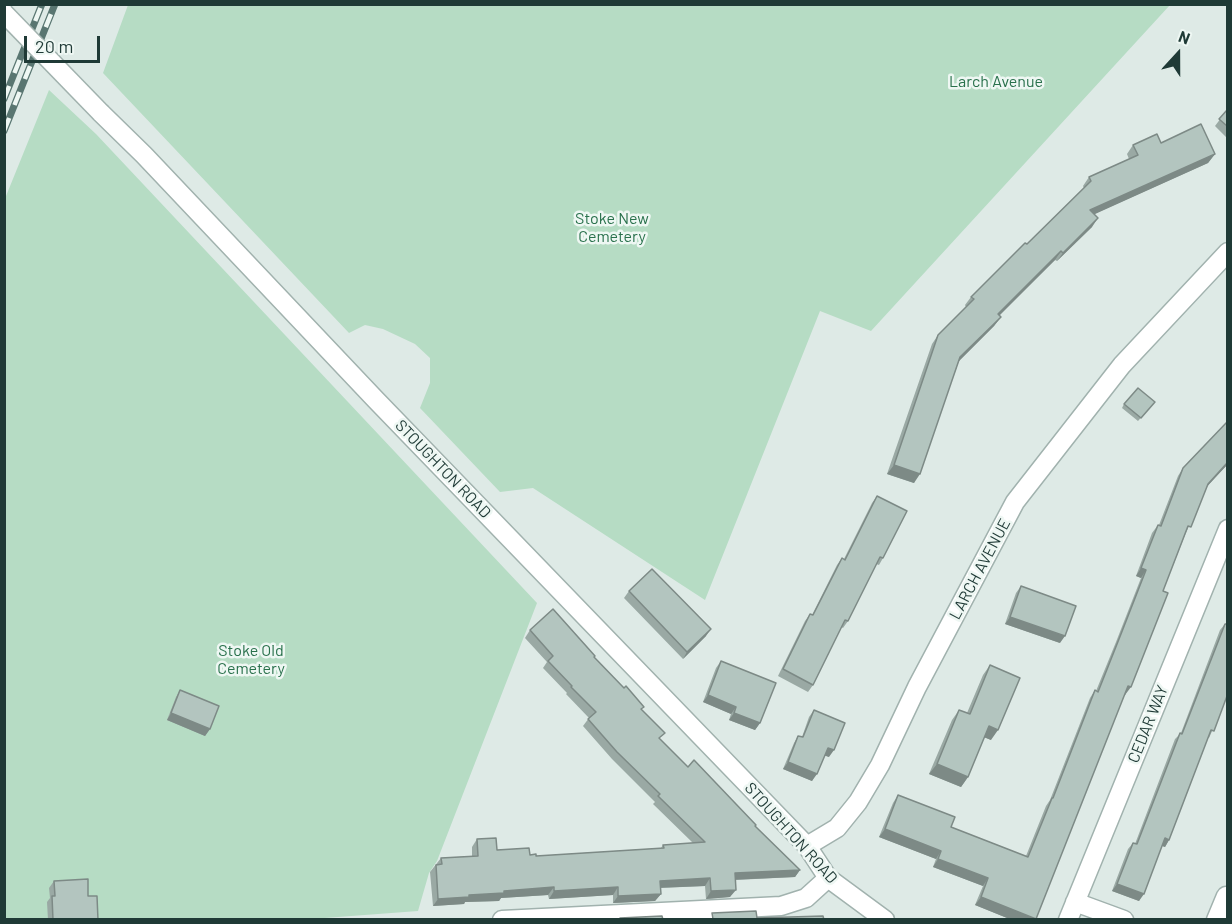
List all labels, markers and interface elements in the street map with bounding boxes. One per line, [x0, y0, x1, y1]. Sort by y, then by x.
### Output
scale bar [27, 24, 104, 62]
north arrow [1148, 24, 1208, 84]
text: N [1176, 26, 1193, 48]
text: 20 m [35, 35, 73, 57]
park label: Larch Avenue [949, 72, 1043, 92]
park label: Stoke New Cemetery [575, 209, 649, 247]
street label: STOUGHTON ROAD [391, 416, 495, 522]
street label: LARCH AVENUE [945, 515, 1015, 623]
park label: Stoke Old Cemetery [217, 641, 285, 679]
street label: CEDAR WAY [1124, 682, 1172, 766]
street label: STOUGHTON ROAD [741, 779, 841, 887]

